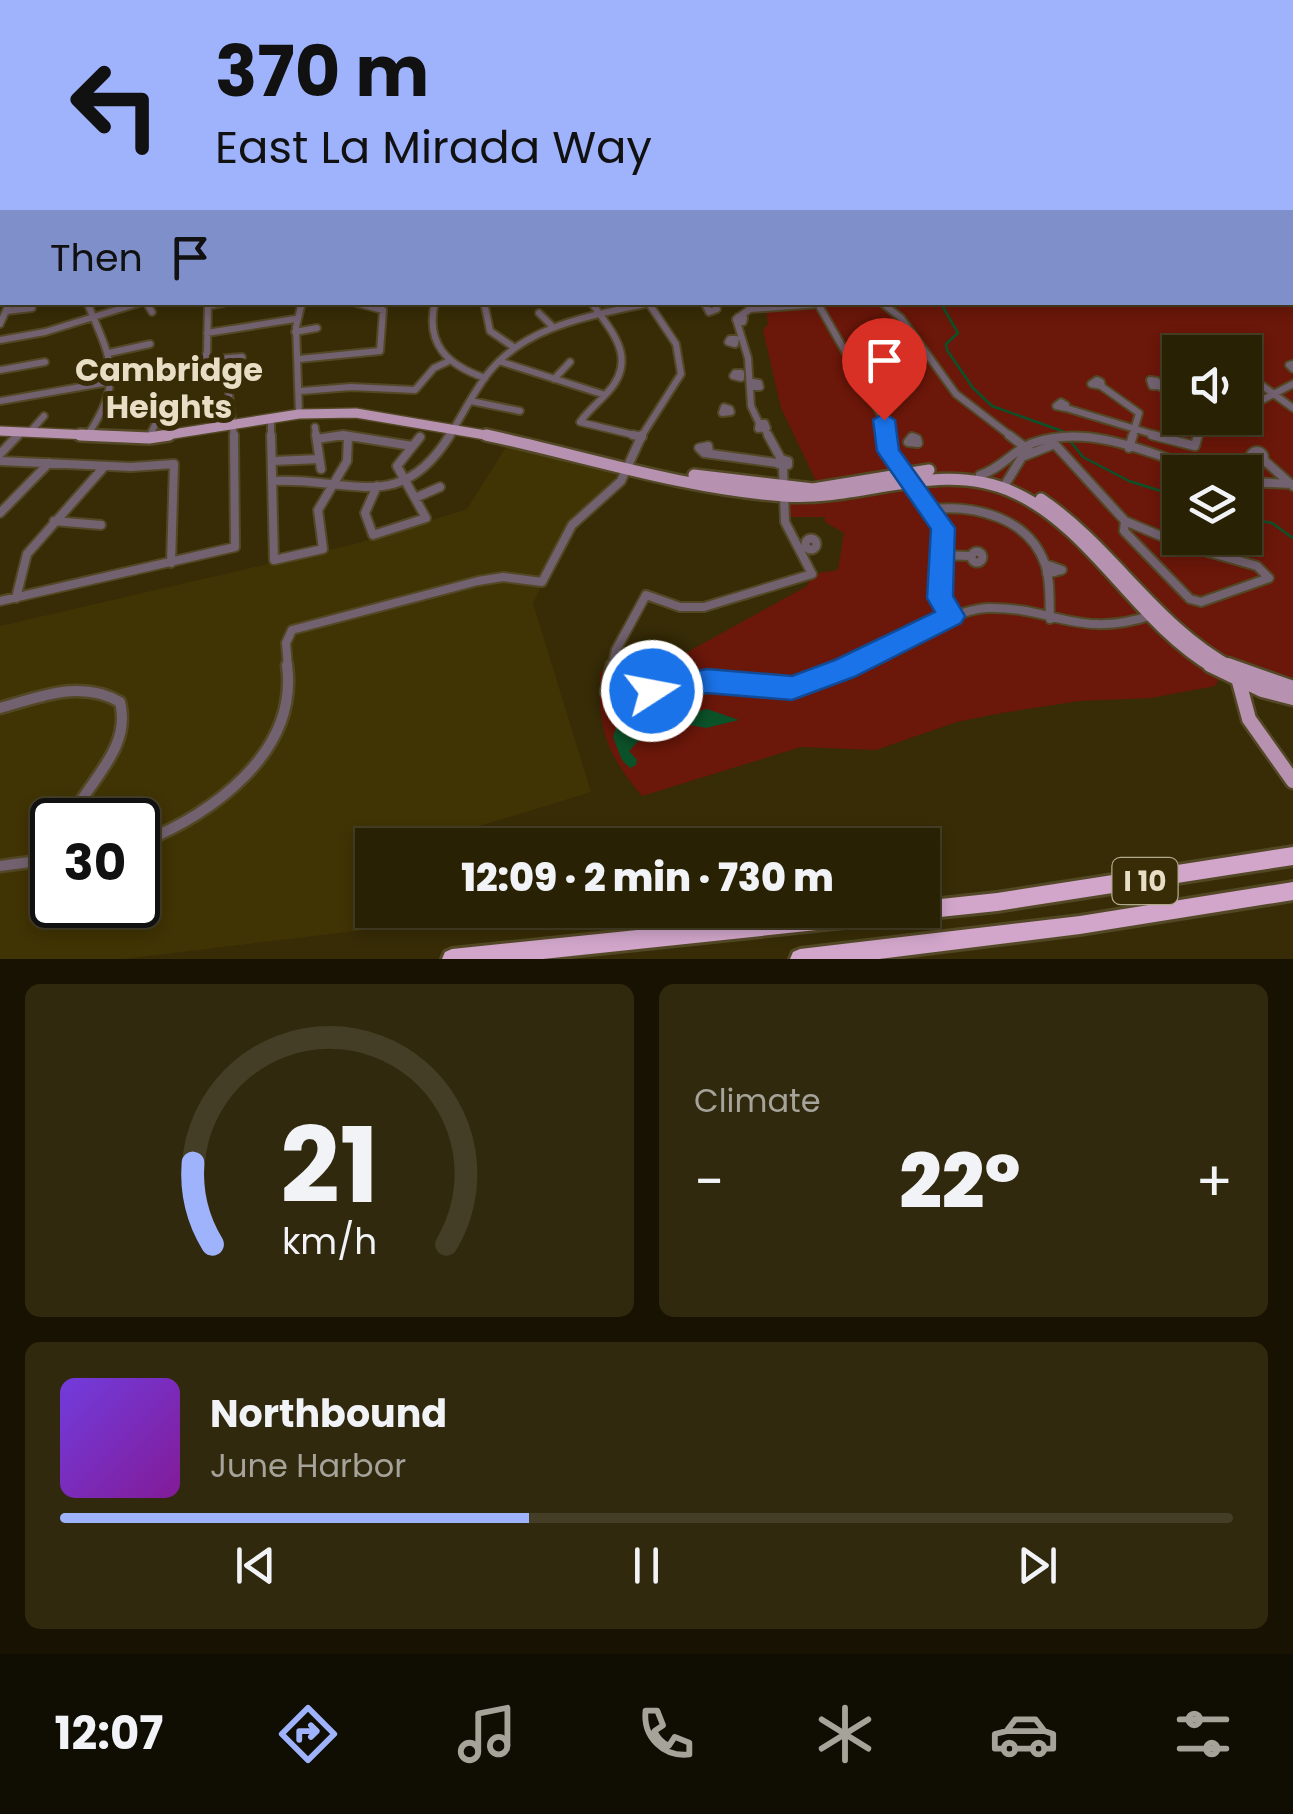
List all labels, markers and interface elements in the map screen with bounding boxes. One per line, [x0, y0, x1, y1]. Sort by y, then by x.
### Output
text: 370 m [215, 22, 429, 121]
icon: left [50, 40, 180, 170]
text: East La Mirada Way [215, 116, 652, 179]
icon: arrive [163, 230, 218, 285]
text: Then [50, 231, 143, 284]
pin [842, 318, 927, 421]
icon: arrive [857, 333, 912, 388]
map controls [1162, 335, 1262, 555]
button: sound [1162, 335, 1262, 435]
district label: Cambridge Heights [75, 347, 263, 429]
button: layers [1162, 455, 1262, 555]
position arrow [600, 639, 704, 743]
speed limit sign: 30 [30, 798, 160, 928]
text: 12:09 · 2 min · 730 m [461, 851, 834, 904]
road number: I 10 [1112, 858, 1178, 904]
text: Climate [694, 1078, 821, 1123]
text: 21 [280, 1093, 379, 1238]
text: 22° [899, 1129, 1021, 1234]
text: − [694, 1143, 724, 1220]
text: + [1195, 1143, 1233, 1220]
text: km/h [282, 1216, 377, 1267]
text: Northbound [210, 1387, 447, 1440]
text: June Harbor [210, 1443, 406, 1488]
icon: previous [228, 1538, 283, 1593]
icon: pause [619, 1538, 674, 1593]
icon: next [1010, 1538, 1065, 1593]
icon: directions [273, 1699, 343, 1769]
icon: music [452, 1699, 522, 1769]
icon: phone [631, 1699, 701, 1769]
icon: climate [810, 1699, 880, 1769]
icon: car [989, 1699, 1059, 1769]
icon: filters [1168, 1699, 1238, 1769]
text: 12:07 [55, 1702, 163, 1765]

